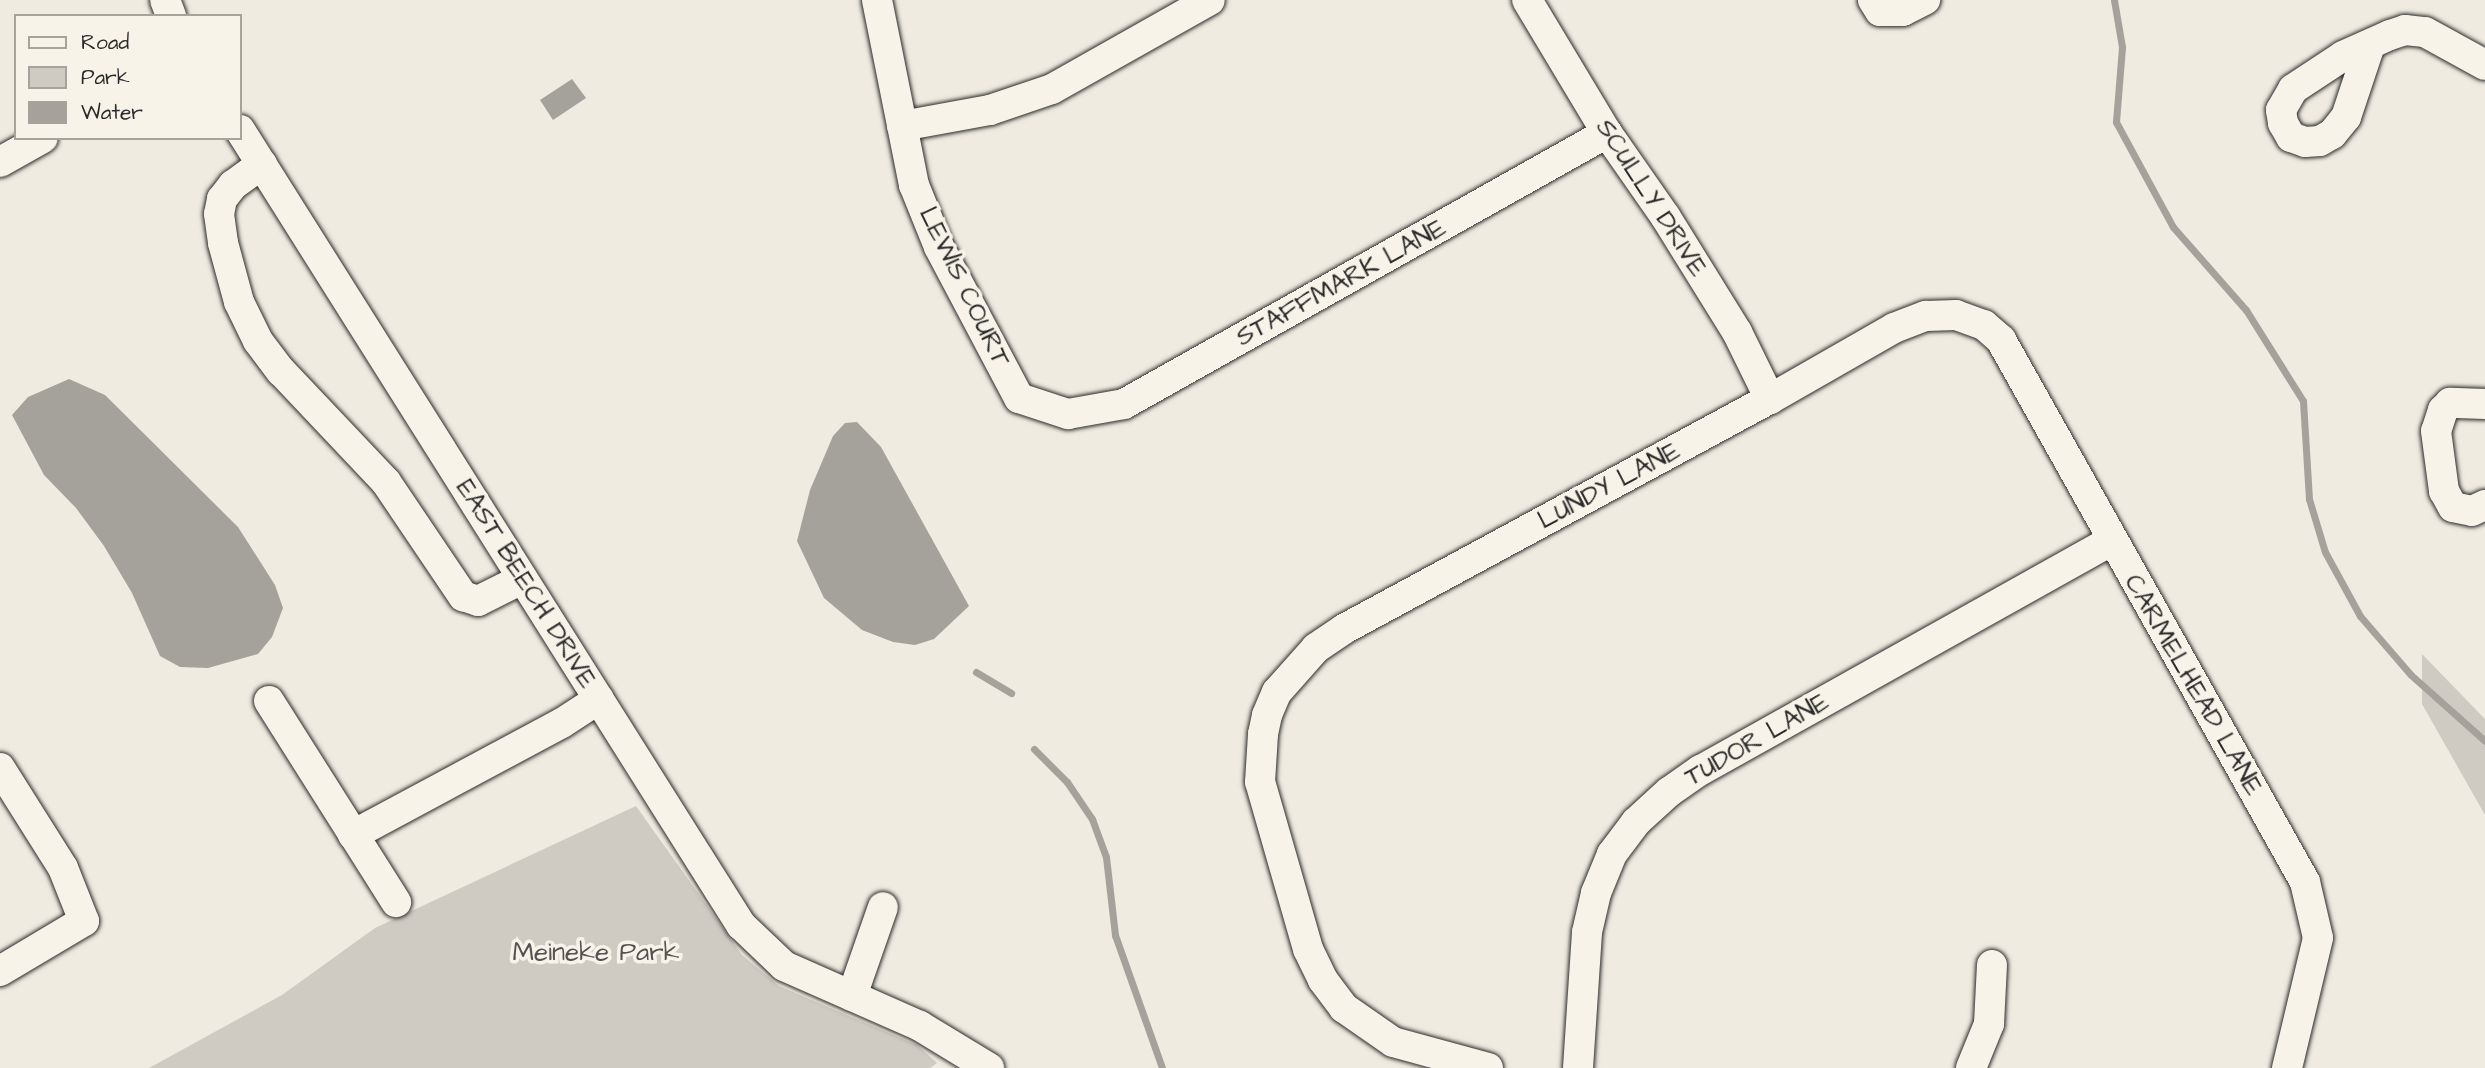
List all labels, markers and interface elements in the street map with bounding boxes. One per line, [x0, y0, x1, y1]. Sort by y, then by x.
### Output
legend [14, 14, 242, 140]
text: Road [81, 28, 129, 57]
text: Park [81, 63, 130, 92]
text: Water [81, 98, 143, 127]
street label: SCULLY DRIVE [1589, 114, 1713, 282]
street label: LEWIS COURT [912, 202, 1016, 372]
street label: STAFFMARK LANE [1231, 212, 1451, 354]
street label: LUNDY LANE [1533, 436, 1685, 536]
street label: EAST BEECH DRIVE [449, 474, 603, 694]
street label: CARMELHEAD LANE [2117, 569, 2269, 801]
street label: TUDOR LANE [1680, 686, 1834, 794]
park label: Meineke Park [512, 937, 680, 969]

